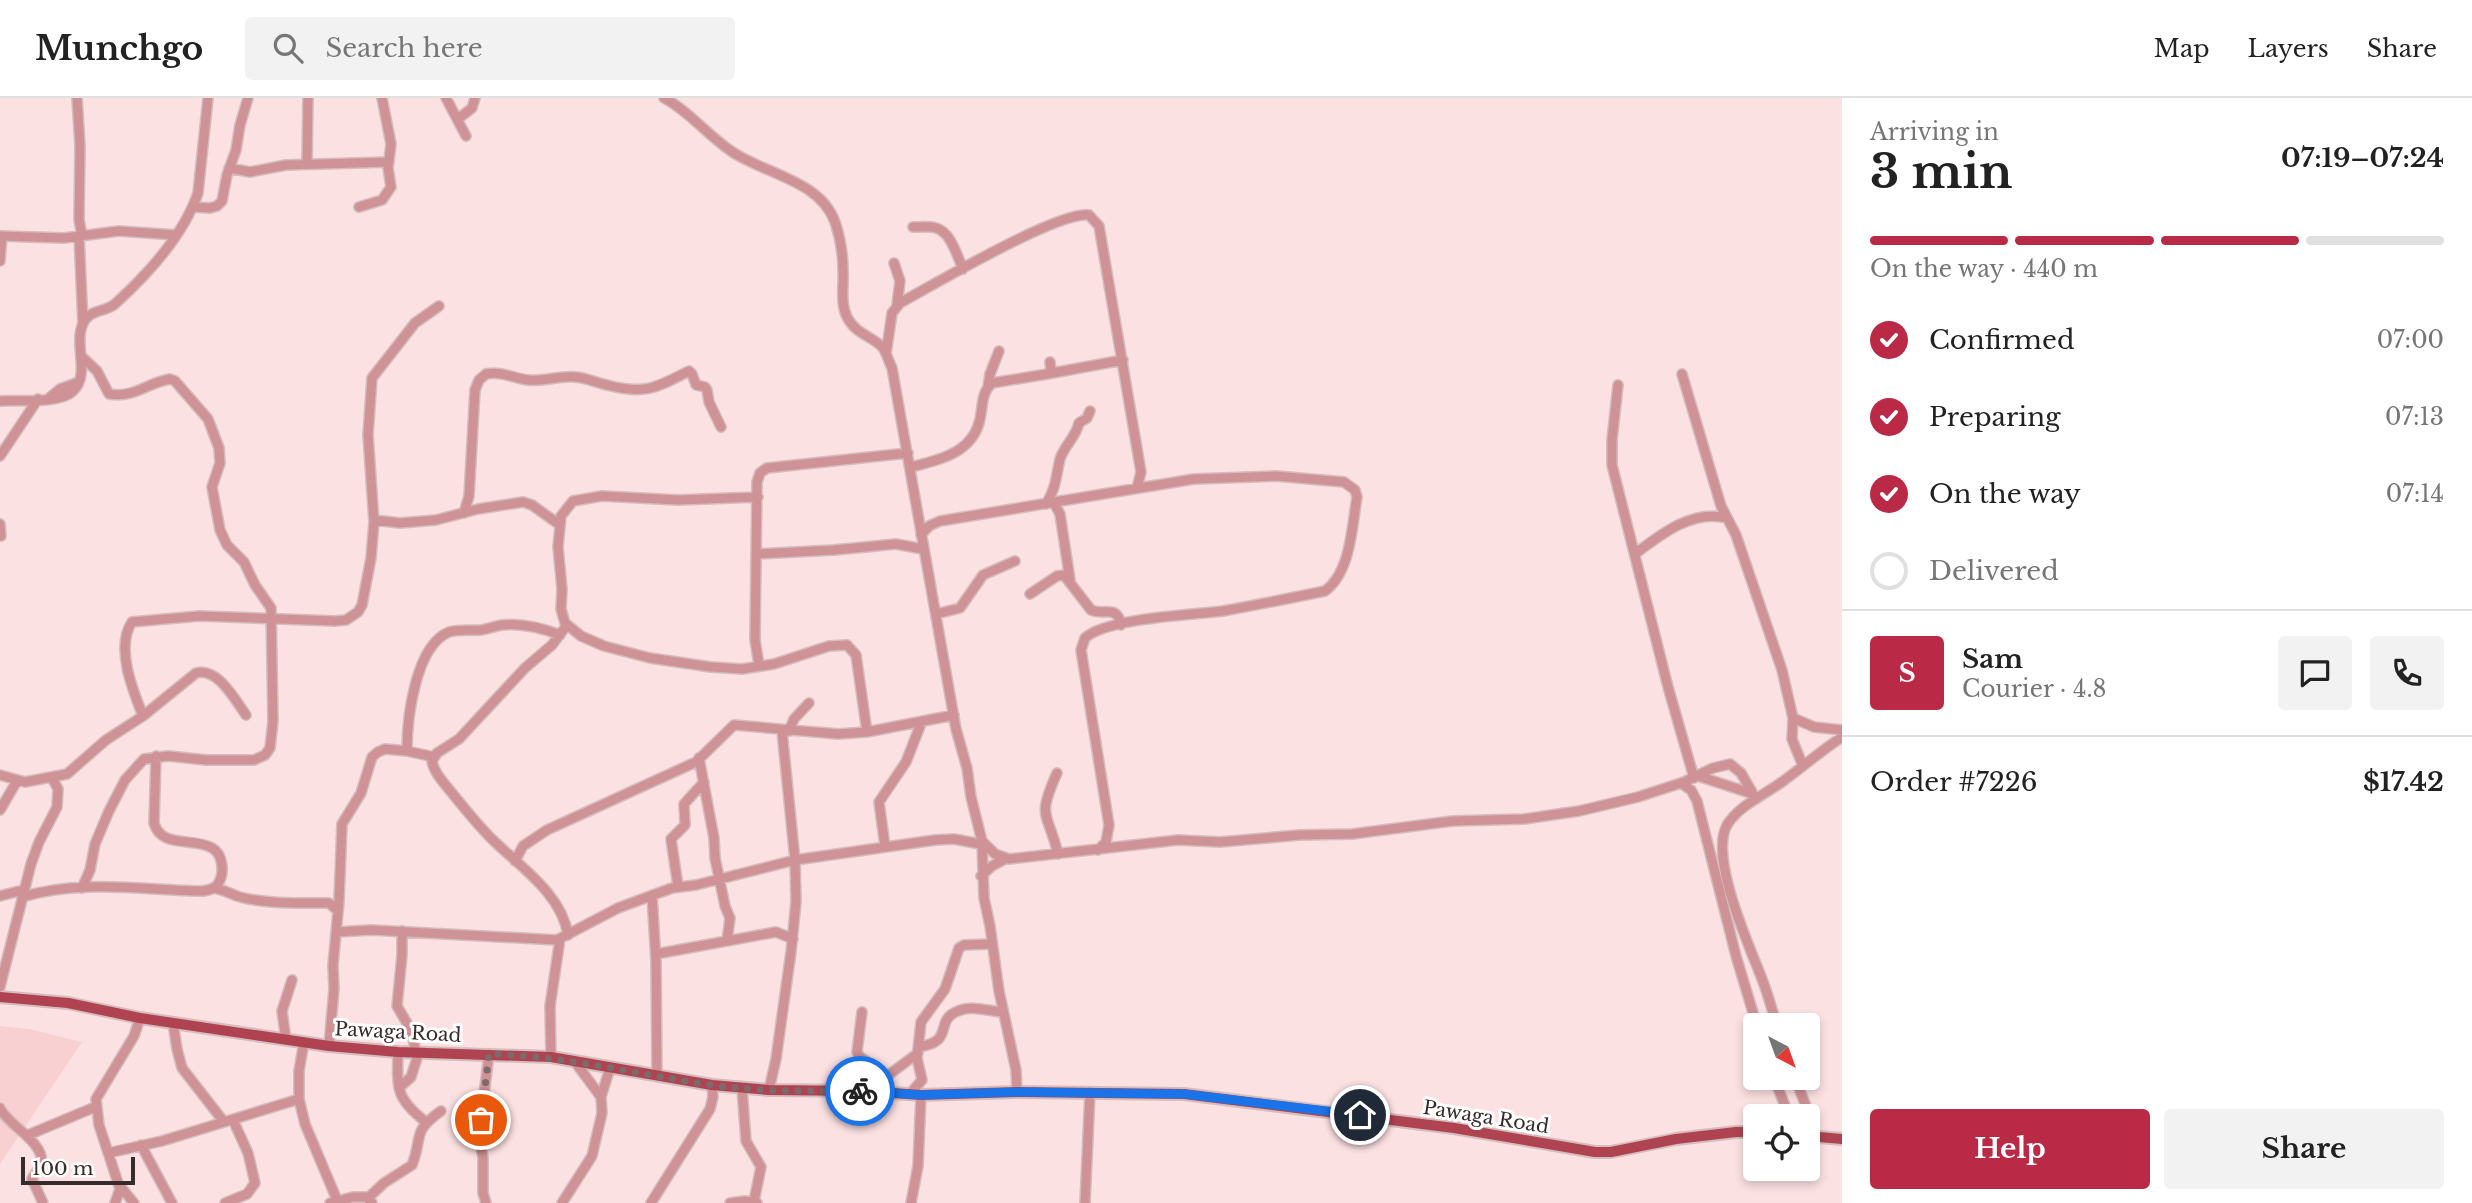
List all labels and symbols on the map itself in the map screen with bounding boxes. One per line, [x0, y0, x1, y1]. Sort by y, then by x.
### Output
north arrow [1743, 1013, 1820, 1090]
street label: Pawaga Road [334, 1017, 462, 1047]
courier [825, 1056, 895, 1126]
pin [1330, 1085, 1390, 1145]
pin [451, 1090, 511, 1150]
street label: Pawaga Road [1421, 1096, 1551, 1138]
scale bar [21, 1154, 135, 1186]

